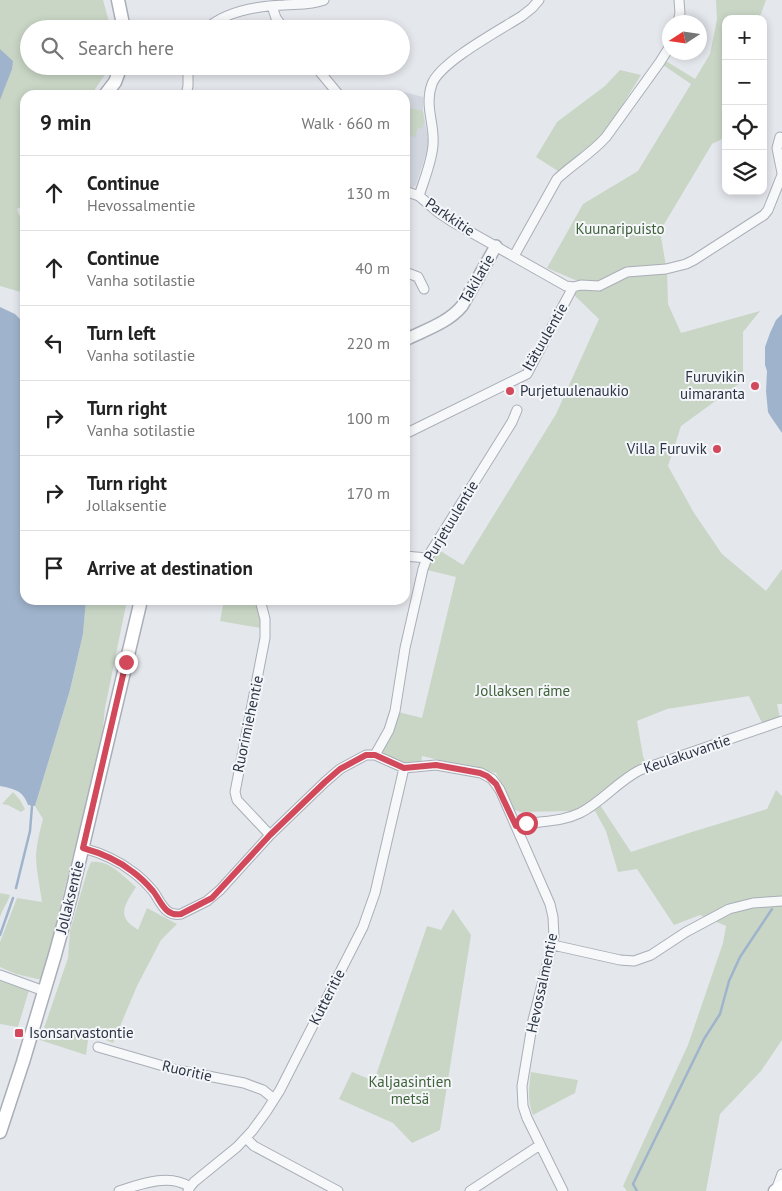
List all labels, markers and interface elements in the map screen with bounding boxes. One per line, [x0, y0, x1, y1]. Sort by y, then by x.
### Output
north arrow [662, 15, 707, 60]
map controls [722, 15, 767, 195]
button: + [722, 15, 767, 60]
search box [20, 20, 410, 75]
icon: search [38, 34, 66, 62]
text: Search here [78, 36, 174, 60]
button: − [722, 60, 767, 105]
button: locate [722, 105, 767, 150]
text: 9 min [40, 109, 91, 136]
text: Walk · 660 m [301, 113, 390, 133]
button: layers [722, 150, 767, 195]
text: Continue [87, 171, 159, 195]
icon: ahead [40, 179, 68, 207]
text: 130 m [347, 183, 390, 203]
street label: Parkkitie [422, 193, 479, 240]
text: Hevossalmentie [87, 195, 195, 215]
park label: Kuunaripuisto [575, 219, 665, 238]
text: Continue [87, 246, 159, 270]
street label: Takilatie [455, 251, 498, 307]
icon: ahead [40, 254, 68, 282]
text: 40 m [355, 258, 390, 278]
text: Vanha sotilastie [87, 270, 195, 290]
street label: Itätuulentie [518, 299, 572, 374]
text: Turn left [87, 321, 156, 345]
icon: left [40, 329, 68, 357]
text: 220 m [347, 333, 390, 353]
text: Vanha sotilastie [87, 345, 195, 365]
place label: Furuvikin uimaranta [680, 367, 745, 403]
marker: Furuvikin uimaranta [749, 380, 761, 392]
place label: Purjetuulenaukio [520, 381, 629, 400]
marker: Purjetuulenaukio [504, 385, 516, 397]
text: Turn right [87, 396, 167, 420]
icon: right [40, 404, 68, 432]
text: 100 m [347, 408, 390, 428]
text: Vanha sotilastie [87, 420, 195, 440]
place label: Villa Furuvik [626, 439, 708, 458]
marker: Villa Furuvik [711, 443, 723, 455]
text: Turn right [87, 471, 167, 495]
street label: Purjetuulentie [419, 477, 482, 565]
icon: right [40, 479, 68, 507]
text: 170 m [347, 483, 390, 503]
text: Jollaksentie [87, 495, 167, 515]
icon: arrive [40, 554, 68, 582]
text: Arrive at destination [87, 556, 253, 580]
route end [115, 651, 138, 674]
street label: Ruorimiehentie [228, 674, 267, 774]
park label: Jollaksen räme [475, 681, 570, 700]
street label: Keulakuvantie [641, 730, 733, 777]
route start [515, 812, 538, 835]
street label: Jollaksentie [51, 858, 88, 936]
street label: Hevossalmentie [522, 931, 561, 1035]
street label: Kutteritie [304, 966, 349, 1028]
place label: Isonsarvastontie [29, 1023, 134, 1042]
marker: Isonsarvastontie [13, 1027, 25, 1039]
street label: Ruoritie [160, 1056, 214, 1085]
park label: Kaljaasintien metsä [369, 1072, 451, 1108]

